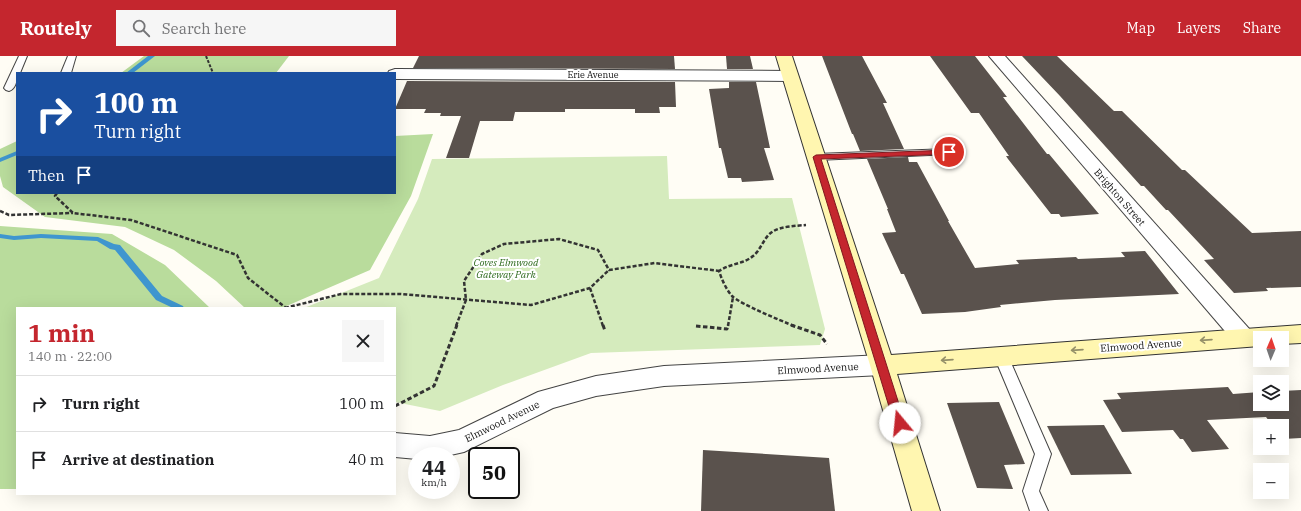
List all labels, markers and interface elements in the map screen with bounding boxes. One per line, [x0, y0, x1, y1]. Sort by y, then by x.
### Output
search box [116, 10, 396, 46]
text: Routely [20, 16, 92, 40]
icon: search [130, 17, 152, 39]
text: Search here [162, 19, 246, 38]
text: Map [1127, 19, 1155, 37]
text: Layers [1177, 19, 1221, 37]
text: Share [1243, 19, 1281, 37]
street label: Erie Avenue [567, 69, 619, 80]
text: 100 m [94, 84, 178, 121]
icon: right [28, 88, 80, 140]
text: Turn right [94, 120, 181, 143]
pin [932, 135, 966, 169]
icon: arrive [938, 141, 960, 163]
icon: arrive [73, 164, 95, 186]
text: Then [28, 166, 65, 185]
street label: Brighton Street [1091, 166, 1148, 229]
park label: Coves Elmwood Gateway Park [474, 256, 539, 281]
text: 1 min [28, 317, 95, 349]
button: close [342, 320, 384, 362]
north arrow [1253, 331, 1289, 367]
map controls [1253, 331, 1289, 499]
street label: Elmwood Avenue [1100, 336, 1182, 355]
one-way arrow [1200, 337, 1213, 344]
one-way arrow [1071, 347, 1084, 354]
text: 140 m · 22:00 [28, 348, 112, 365]
one-way arrow [941, 356, 954, 363]
street label: Elmwood Avenue [777, 360, 859, 377]
button: layers [1253, 375, 1289, 411]
icon: right [28, 393, 50, 415]
text: Turn right [62, 394, 140, 413]
text: 100 m [339, 394, 384, 413]
street label: Elmwood Avenue [463, 398, 542, 445]
position arrow [879, 402, 921, 444]
button: + [1253, 419, 1289, 455]
speed limit sign: 50 [468, 447, 520, 499]
icon: arrive [28, 449, 50, 471]
text: Arrive at destination [62, 450, 214, 469]
text: 40 m [348, 450, 384, 469]
text: 44 [422, 454, 446, 481]
button: − [1253, 463, 1289, 499]
text: km/h [421, 476, 447, 489]

